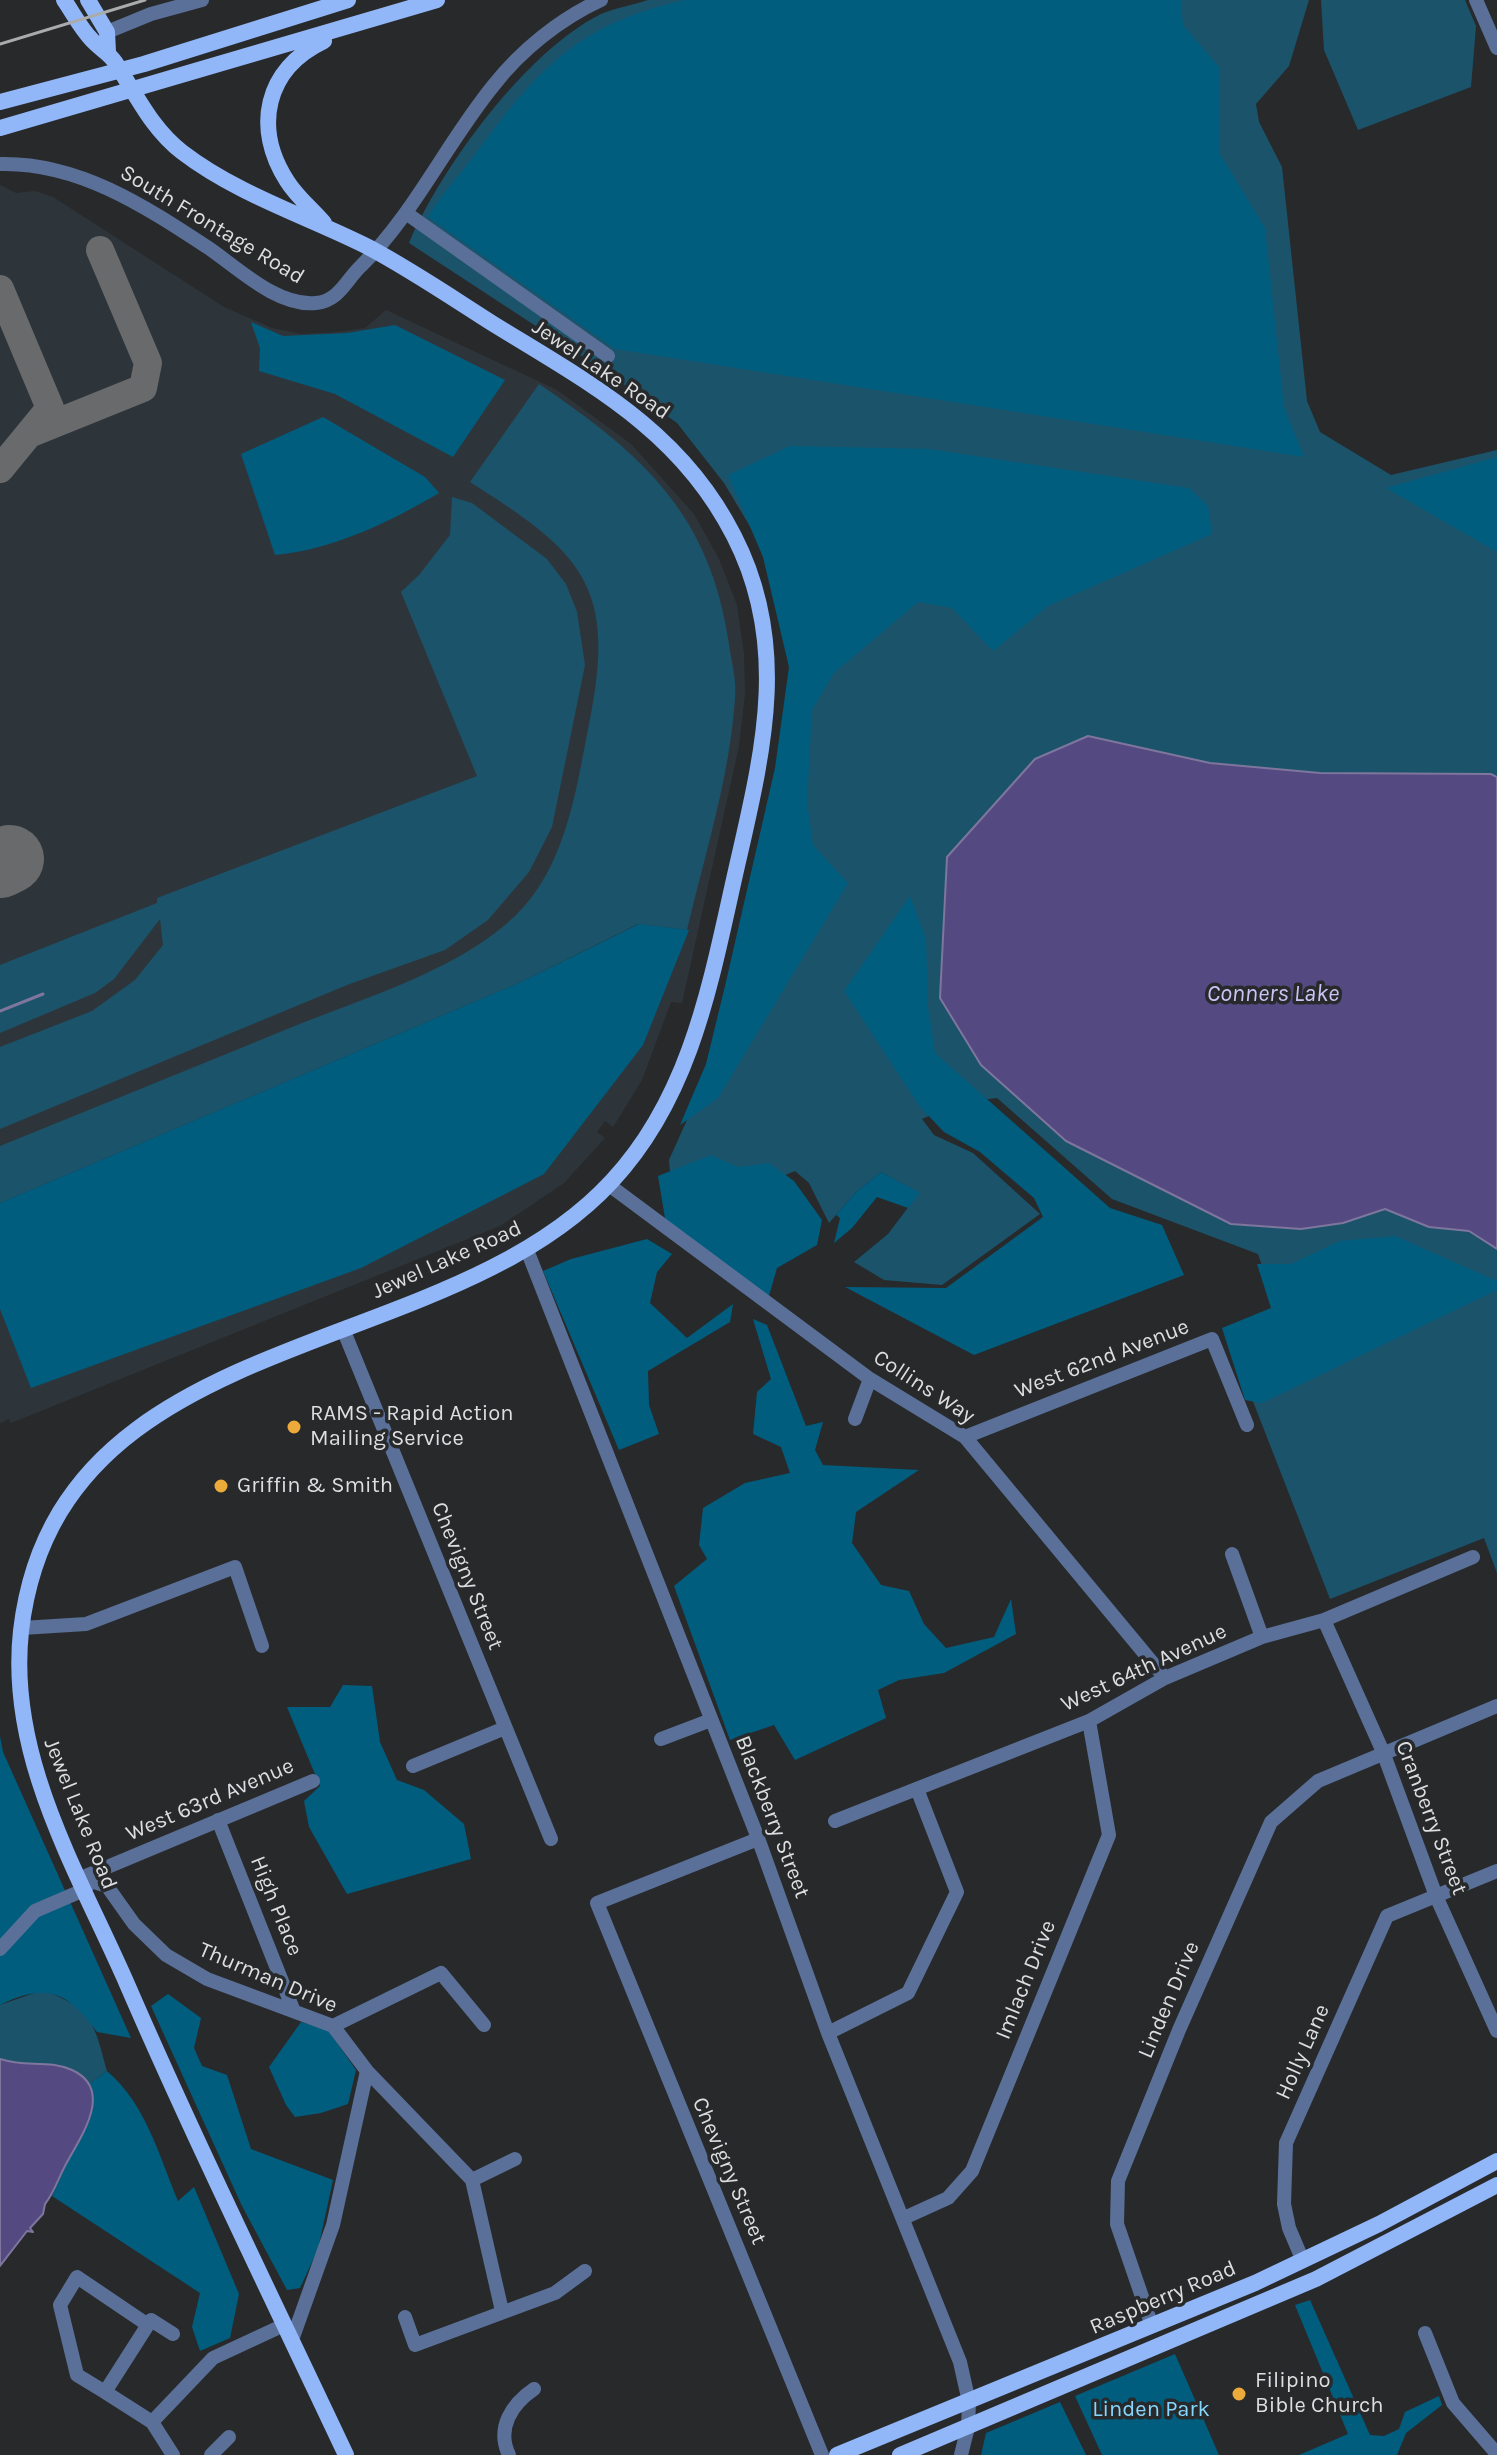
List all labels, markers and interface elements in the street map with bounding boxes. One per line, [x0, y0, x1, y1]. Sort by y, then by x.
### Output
street label: South Frontage Road [115, 160, 309, 290]
street label: Jewel Lake Road [527, 314, 675, 426]
water label: Conners Lake [1207, 980, 1339, 1008]
street label: Jewel Lake Road [368, 1215, 526, 1305]
street label: West 62nd Avenue [1011, 1314, 1193, 1404]
street label: Collins Way [868, 1344, 980, 1430]
place label: RAMS - Rapid Action Mailing Service [310, 1401, 514, 1452]
marker: RAMS - Rapid Action Mailing Service [285, 1418, 303, 1436]
place label: Griffin & Smith [237, 1473, 393, 1499]
marker: Griffin & Smith [212, 1477, 230, 1495]
street label: Chevigny Street [425, 1498, 509, 1654]
street label: West 64th Avenue [1057, 1618, 1231, 1718]
street label: Blackberry Street [729, 1732, 815, 1902]
street label: Jewel Lake Road [38, 1735, 122, 1893]
street label: Cranberry Street [1389, 1737, 1473, 1899]
street label: West 63rd Avenue [122, 1753, 298, 1847]
street label: High Place [244, 1852, 308, 1960]
street label: Imlach Drive [990, 1917, 1062, 2043]
street label: Thurman Drive [195, 1937, 341, 2019]
street label: Linden Drive [1133, 1938, 1205, 2062]
street label: Holly Lane [1270, 2000, 1336, 2104]
street label: Chevigny Street [686, 2093, 772, 2249]
street label: Raspberry Road [1086, 2255, 1240, 2341]
place label: Filipino Bible Church [1255, 2368, 1384, 2420]
marker: Filipino Bible Church [1230, 2385, 1248, 2403]
park label: Linden Park [1092, 2397, 1210, 2423]

